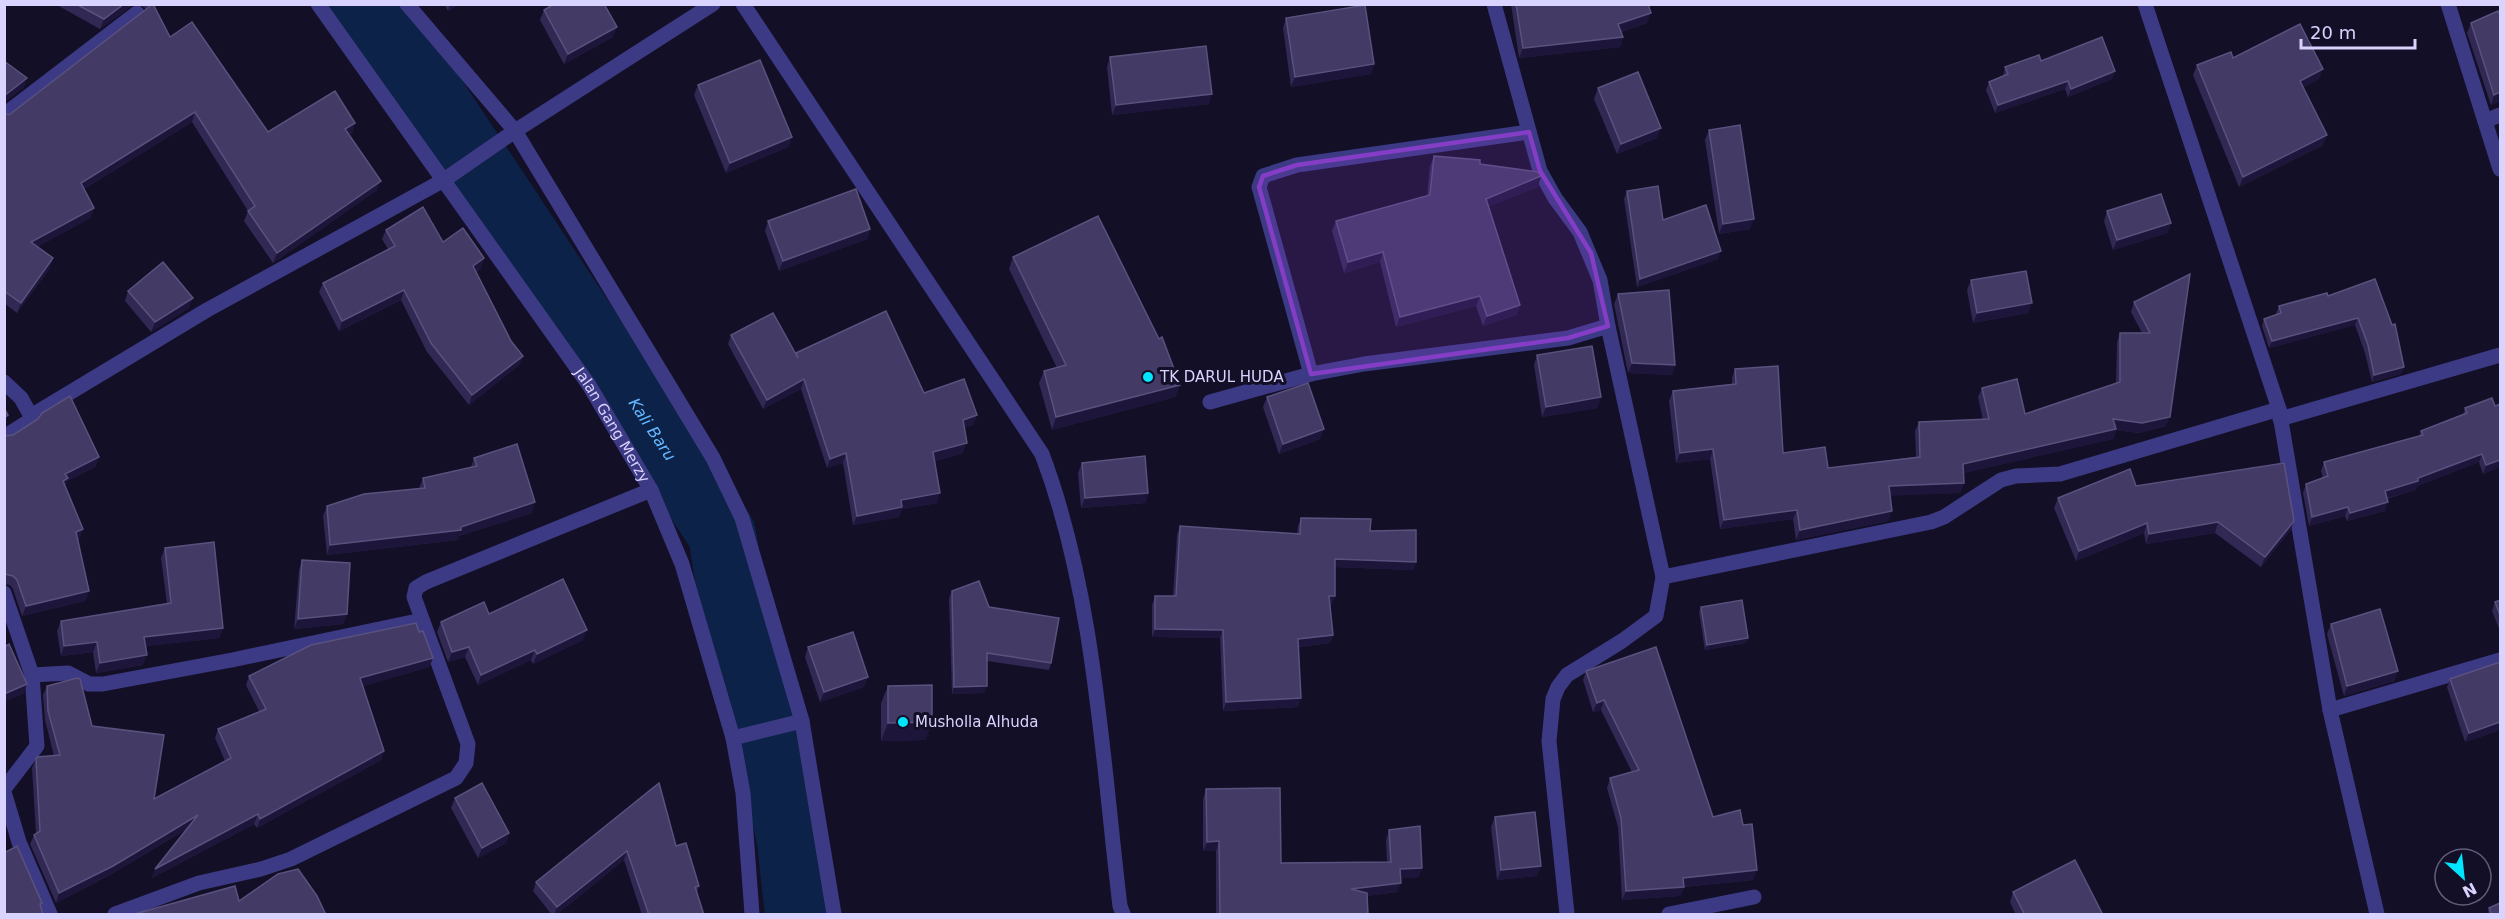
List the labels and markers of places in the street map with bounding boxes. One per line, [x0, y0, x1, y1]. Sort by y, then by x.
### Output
place label: TK DARUL HUDA [1159, 368, 1284, 386]
marker: TK DARUL HUDA [1141, 370, 1155, 384]
place label: Musholla Alhuda [915, 713, 1038, 731]
marker: Musholla Alhuda [896, 715, 910, 729]

